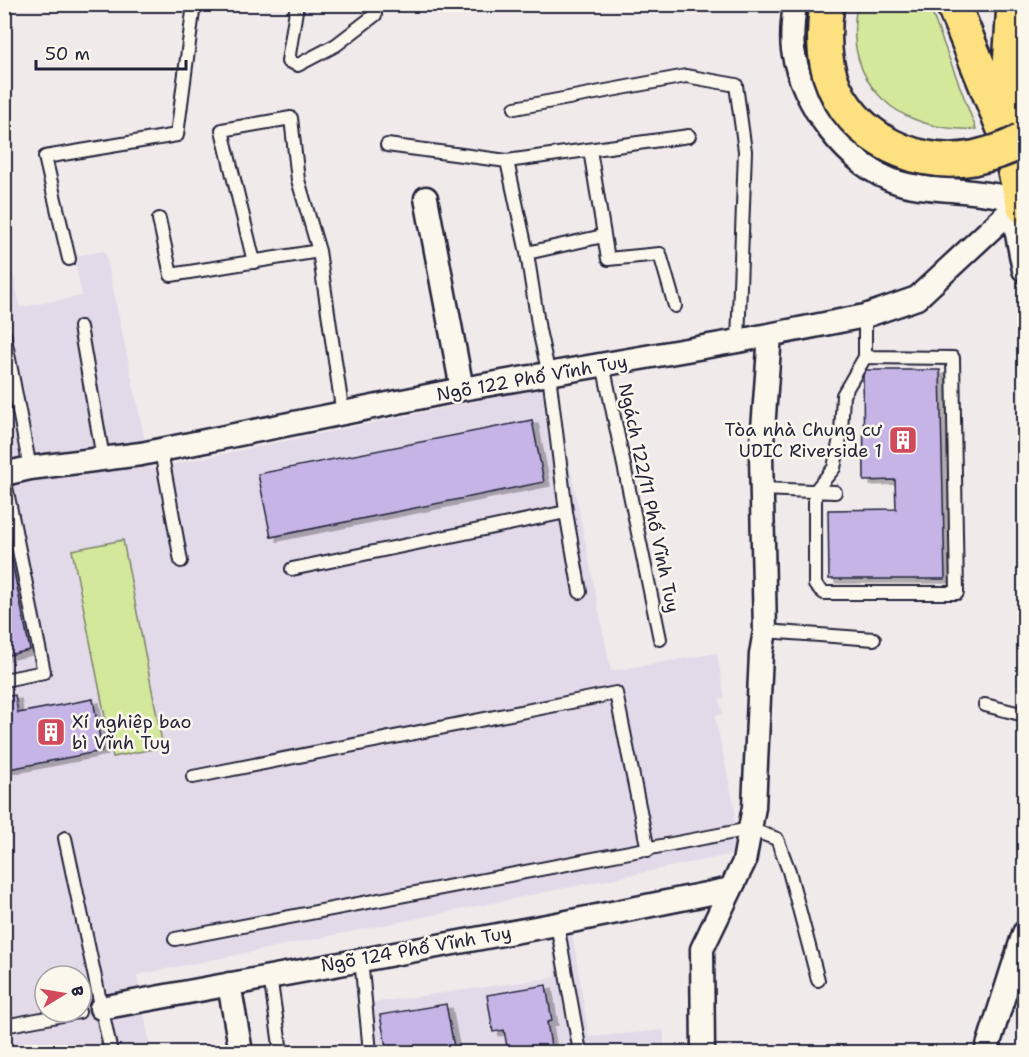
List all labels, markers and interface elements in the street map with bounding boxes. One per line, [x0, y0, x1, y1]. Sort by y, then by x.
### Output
scale bar [36, 33, 186, 71]
text: 50 m [45, 42, 90, 66]
street label: Ngõ 122 Phố Vĩnh Tuy [435, 349, 629, 407]
street label: Ngách 122/11 Phố Vĩnh Tuy [613, 381, 685, 615]
place label: Tòa nhà Chung cư UDIC Riverside 1 [725, 418, 882, 463]
building icon: Tòa nhà Chung cư UDIC Riverside 1 [887, 424, 919, 456]
place label: Xí nghiệp bao bì Vĩnh Tuy [72, 710, 191, 755]
building icon: Xí nghiệp bao bì Vĩnh Tuy [35, 716, 67, 748]
street label: Ngõ 124 Phố Vĩnh Tuy [319, 920, 513, 978]
north arrow [33, 964, 93, 1024]
text: B [66, 984, 88, 998]

